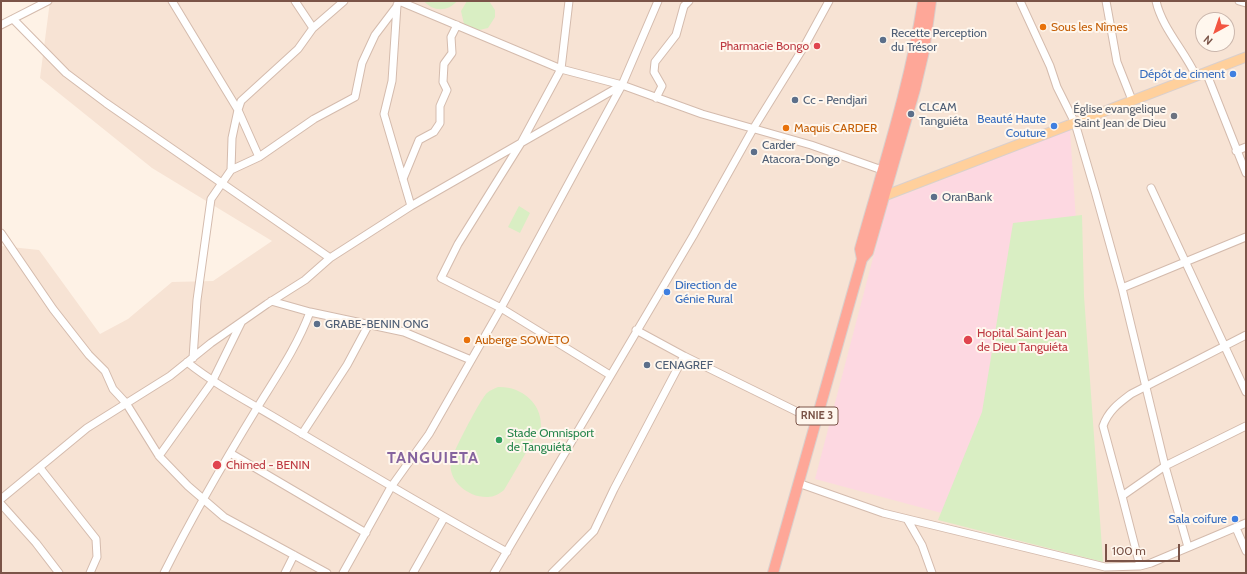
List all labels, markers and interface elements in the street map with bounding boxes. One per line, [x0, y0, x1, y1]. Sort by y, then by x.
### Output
north arrow [1195, 12, 1235, 52]
place label: Sous les Nîmes [1051, 20, 1128, 34]
marker: Sous les Nîmes [1038, 22, 1048, 32]
place label: Recette Perception du Trésor [891, 26, 987, 54]
text: N [1200, 33, 1215, 48]
marker: Recette Perception du Trésor [878, 35, 888, 45]
place label: Pharmacie Bongo [720, 39, 809, 53]
marker: Pharmacie Bongo [812, 41, 822, 51]
place label: Dépôt de ciment [1139, 67, 1225, 81]
marker: Dépôt de ciment [1228, 69, 1238, 79]
place label: Cc - Pendjari [803, 93, 867, 107]
marker: Cc - Pendjari [790, 95, 800, 105]
place label: CLCAM Tanguiéta [919, 100, 968, 128]
place label: Église evangelique Saint Jean de Dieu [1073, 102, 1166, 130]
marker: CLCAM Tanguiéta [906, 109, 916, 119]
marker: Église evangelique Saint Jean de Dieu [1169, 111, 1179, 121]
place label: Beauté Haute Couture [977, 112, 1046, 140]
place label: Maquis CARDER [794, 121, 877, 135]
marker: Beauté Haute Couture [1049, 121, 1059, 131]
marker: Maquis CARDER [781, 123, 791, 133]
place label: Carder Atacora-Dongo [762, 138, 840, 166]
marker: Carder Atacora-Dongo [749, 147, 759, 157]
place label: OranBank [942, 190, 992, 204]
marker: OranBank [929, 192, 939, 202]
place label: Direction de Génie Rural [675, 278, 737, 306]
marker: Direction de Génie Rural [662, 287, 672, 297]
place label: GRABE-BENIN ONG [325, 317, 429, 331]
marker: GRABE-BENIN ONG [312, 319, 322, 329]
place label: Hopital Saint Jean de Dieu Tanguiéta [977, 326, 1068, 354]
place label: Auberge SOWETO [475, 333, 569, 347]
marker: Hopital Saint Jean de Dieu Tanguiéta [962, 334, 974, 346]
marker: Auberge SOWETO [462, 335, 472, 345]
place label: CENAGREF [655, 358, 713, 372]
marker: CENAGREF [642, 360, 652, 370]
road number: RNIE 3 [796, 407, 838, 425]
place label: Stade Omnisport de Tanguiéta [507, 426, 594, 454]
marker: Stade Omnisport de Tanguiéta [494, 435, 504, 445]
district label: TANGUIETA [387, 448, 479, 468]
place label: Chimed - BENIN [226, 458, 310, 472]
marker: Chimed - BENIN [211, 459, 223, 471]
place label: Sala coifure [1168, 512, 1227, 526]
marker: Sala coifure [1230, 514, 1240, 524]
scale bar [1107, 536, 1182, 562]
text: 100 m [1112, 543, 1146, 558]

